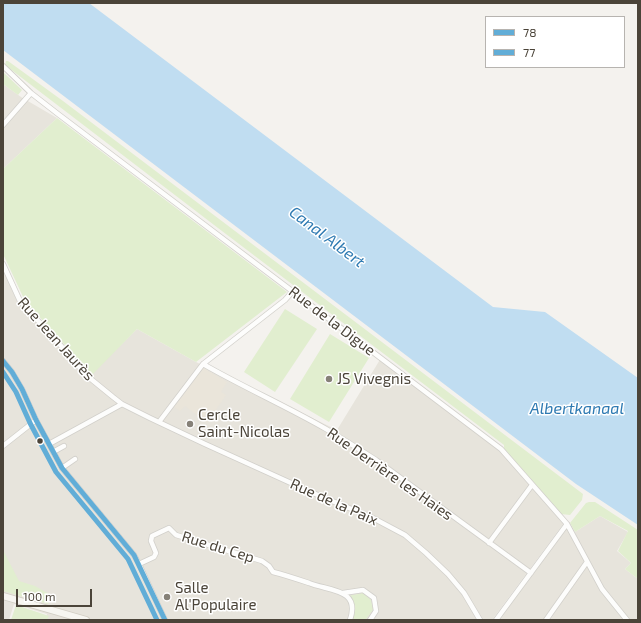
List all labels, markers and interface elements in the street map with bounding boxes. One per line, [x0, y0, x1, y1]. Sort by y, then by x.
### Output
legend [485, 16, 625, 68]
text: 78 [523, 25, 536, 39]
text: 77 [523, 45, 535, 59]
water label: Canal Albert [285, 202, 369, 272]
street label: Rue de la Digue [285, 283, 379, 359]
street label: Rue Jean Jaurès [14, 294, 98, 384]
place label: JS Vivegnis [337, 370, 411, 388]
marker: JS Vivegnis [324, 374, 334, 384]
water label: Albertkanaal [530, 399, 624, 419]
place label: Cercle Saint-Nicolas [198, 406, 290, 441]
marker: Cercle Saint-Nicolas [185, 419, 195, 429]
street label: Rue Derrière les Haies [324, 424, 456, 524]
unlabelled marker [35, 436, 45, 446]
street label: Rue de la Paix [287, 475, 381, 529]
street label: Rue du Cep [180, 527, 256, 567]
place label: Salle Al'Populaire [175, 579, 256, 614]
scale bar [18, 581, 94, 607]
text: 100 m [23, 589, 55, 603]
marker: Salle Al'Populaire [162, 592, 172, 602]

